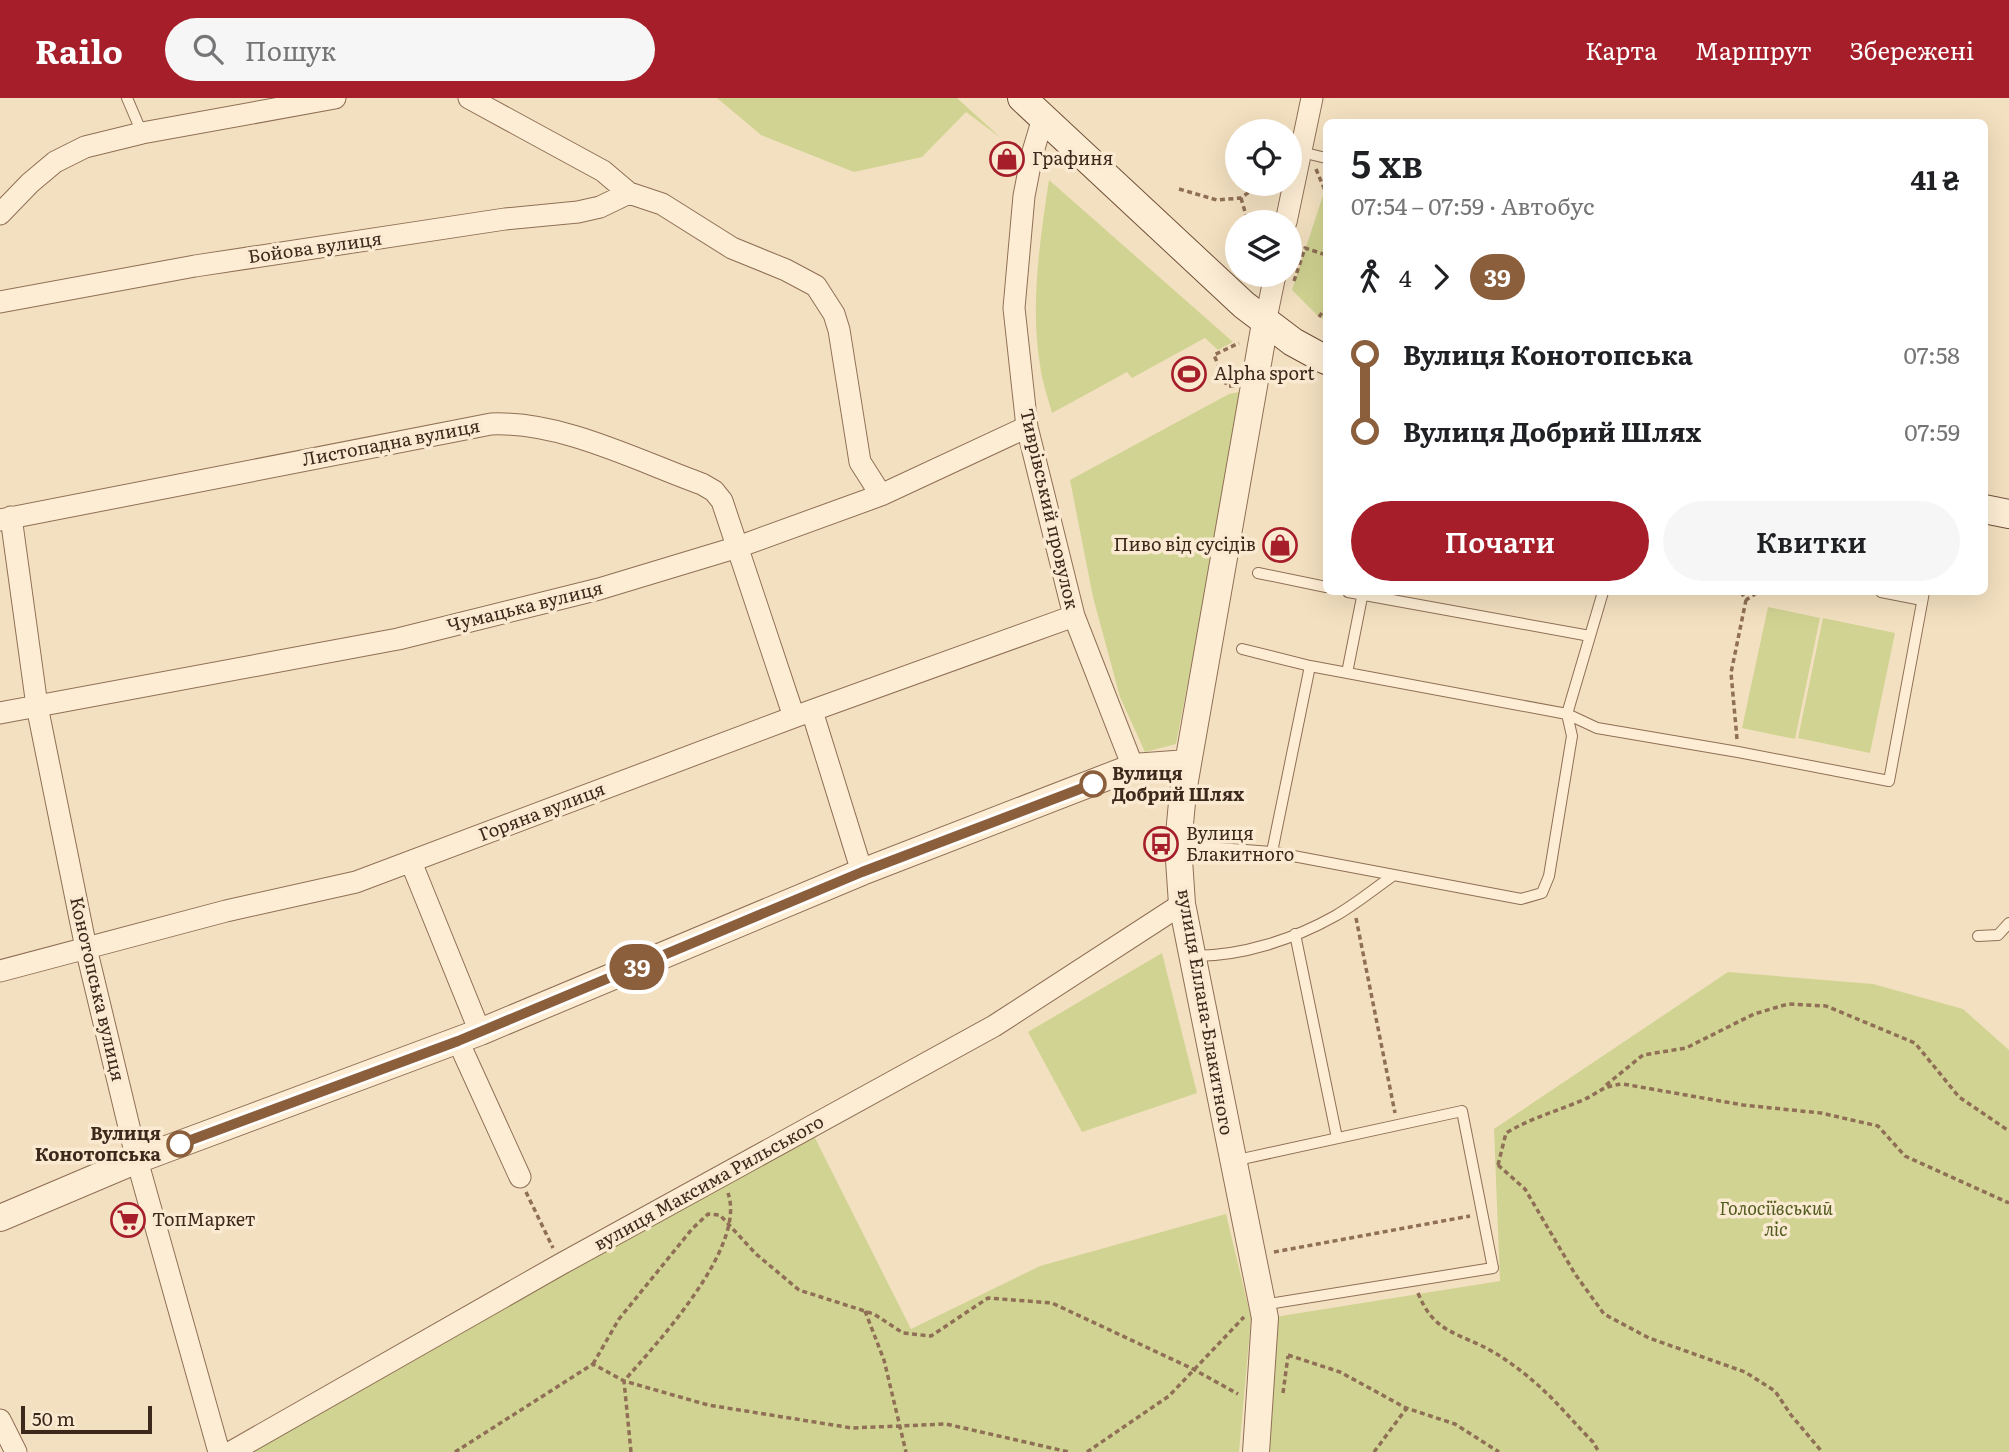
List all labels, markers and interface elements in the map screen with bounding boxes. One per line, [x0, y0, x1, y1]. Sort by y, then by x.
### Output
search box [165, 18, 655, 81]
text: Railo [35, 25, 123, 74]
icon: search [189, 30, 227, 68]
text: Пошук [245, 30, 336, 69]
text: Карта [1585, 32, 1657, 67]
text: Маршрут [1695, 32, 1812, 67]
text: Збережені [1850, 32, 1974, 67]
map controls [1225, 119, 1302, 287]
button: locate [1225, 119, 1302, 196]
text: 5 хв [1351, 133, 1423, 190]
shop icon: Графиня [988, 140, 1026, 178]
place label: Графиня [1032, 144, 1113, 171]
text: 41 ₴ [1910, 159, 1960, 198]
text: 07:54 – 07:59 · Автобус [1351, 188, 1594, 222]
button: layers [1225, 210, 1302, 287]
street label: Бойова вулиця [246, 224, 384, 269]
icon: walk [1351, 258, 1389, 296]
icon: forward [1422, 258, 1460, 296]
text: 39 [1484, 259, 1511, 294]
text: 4 [1399, 260, 1412, 294]
text: Вулиця Конотопська [1403, 334, 1693, 373]
text: 07:58 [1903, 337, 1960, 371]
sports icon: Alpha sport [1170, 355, 1208, 393]
place label: Alpha sport [1214, 359, 1315, 386]
street label: Тиврівський провулок [1014, 405, 1087, 612]
street label: Листопадна вулиця [300, 411, 482, 472]
text: Вулиця Добрий Шлях [1403, 411, 1701, 450]
text: 07:59 [1904, 414, 1960, 448]
button: Почати [1351, 501, 1649, 581]
button: Квитки [1663, 501, 1960, 581]
shop icon: Пиво від сусідів [1261, 526, 1299, 564]
place label: Пиво від сусідів [1113, 530, 1256, 557]
street label: Чумацька вулиця [444, 573, 605, 638]
place label: Вулиця Добрий Шлях [1112, 759, 1244, 807]
marker: Вулиця Добрий Шлях [1080, 771, 1106, 797]
street label: Горяна вулиця [474, 774, 609, 847]
place label: Вулиця Блакитного [1186, 819, 1294, 867]
bus stop icon: Вулиця Блакитного [1142, 825, 1180, 863]
street label: вулиця Еллана-Блакитного [1171, 886, 1241, 1137]
street label: Конотопська вулиця [64, 894, 133, 1084]
line badge: 39 [606, 944, 668, 990]
text: 39 [623, 949, 651, 984]
street label: вулиця Максима Рильського [588, 1107, 828, 1256]
place label: Вулиця Конотопська [35, 1119, 162, 1167]
marker: Вулиця Конотопська [167, 1131, 193, 1157]
park label: Голосіївський ліс [1719, 1194, 1833, 1242]
supermarket icon: ТопМаркет [109, 1201, 147, 1239]
place label: ТопМаркет [152, 1205, 256, 1232]
scale bar [21, 1403, 152, 1435]
text: 50 m [32, 1404, 75, 1432]

